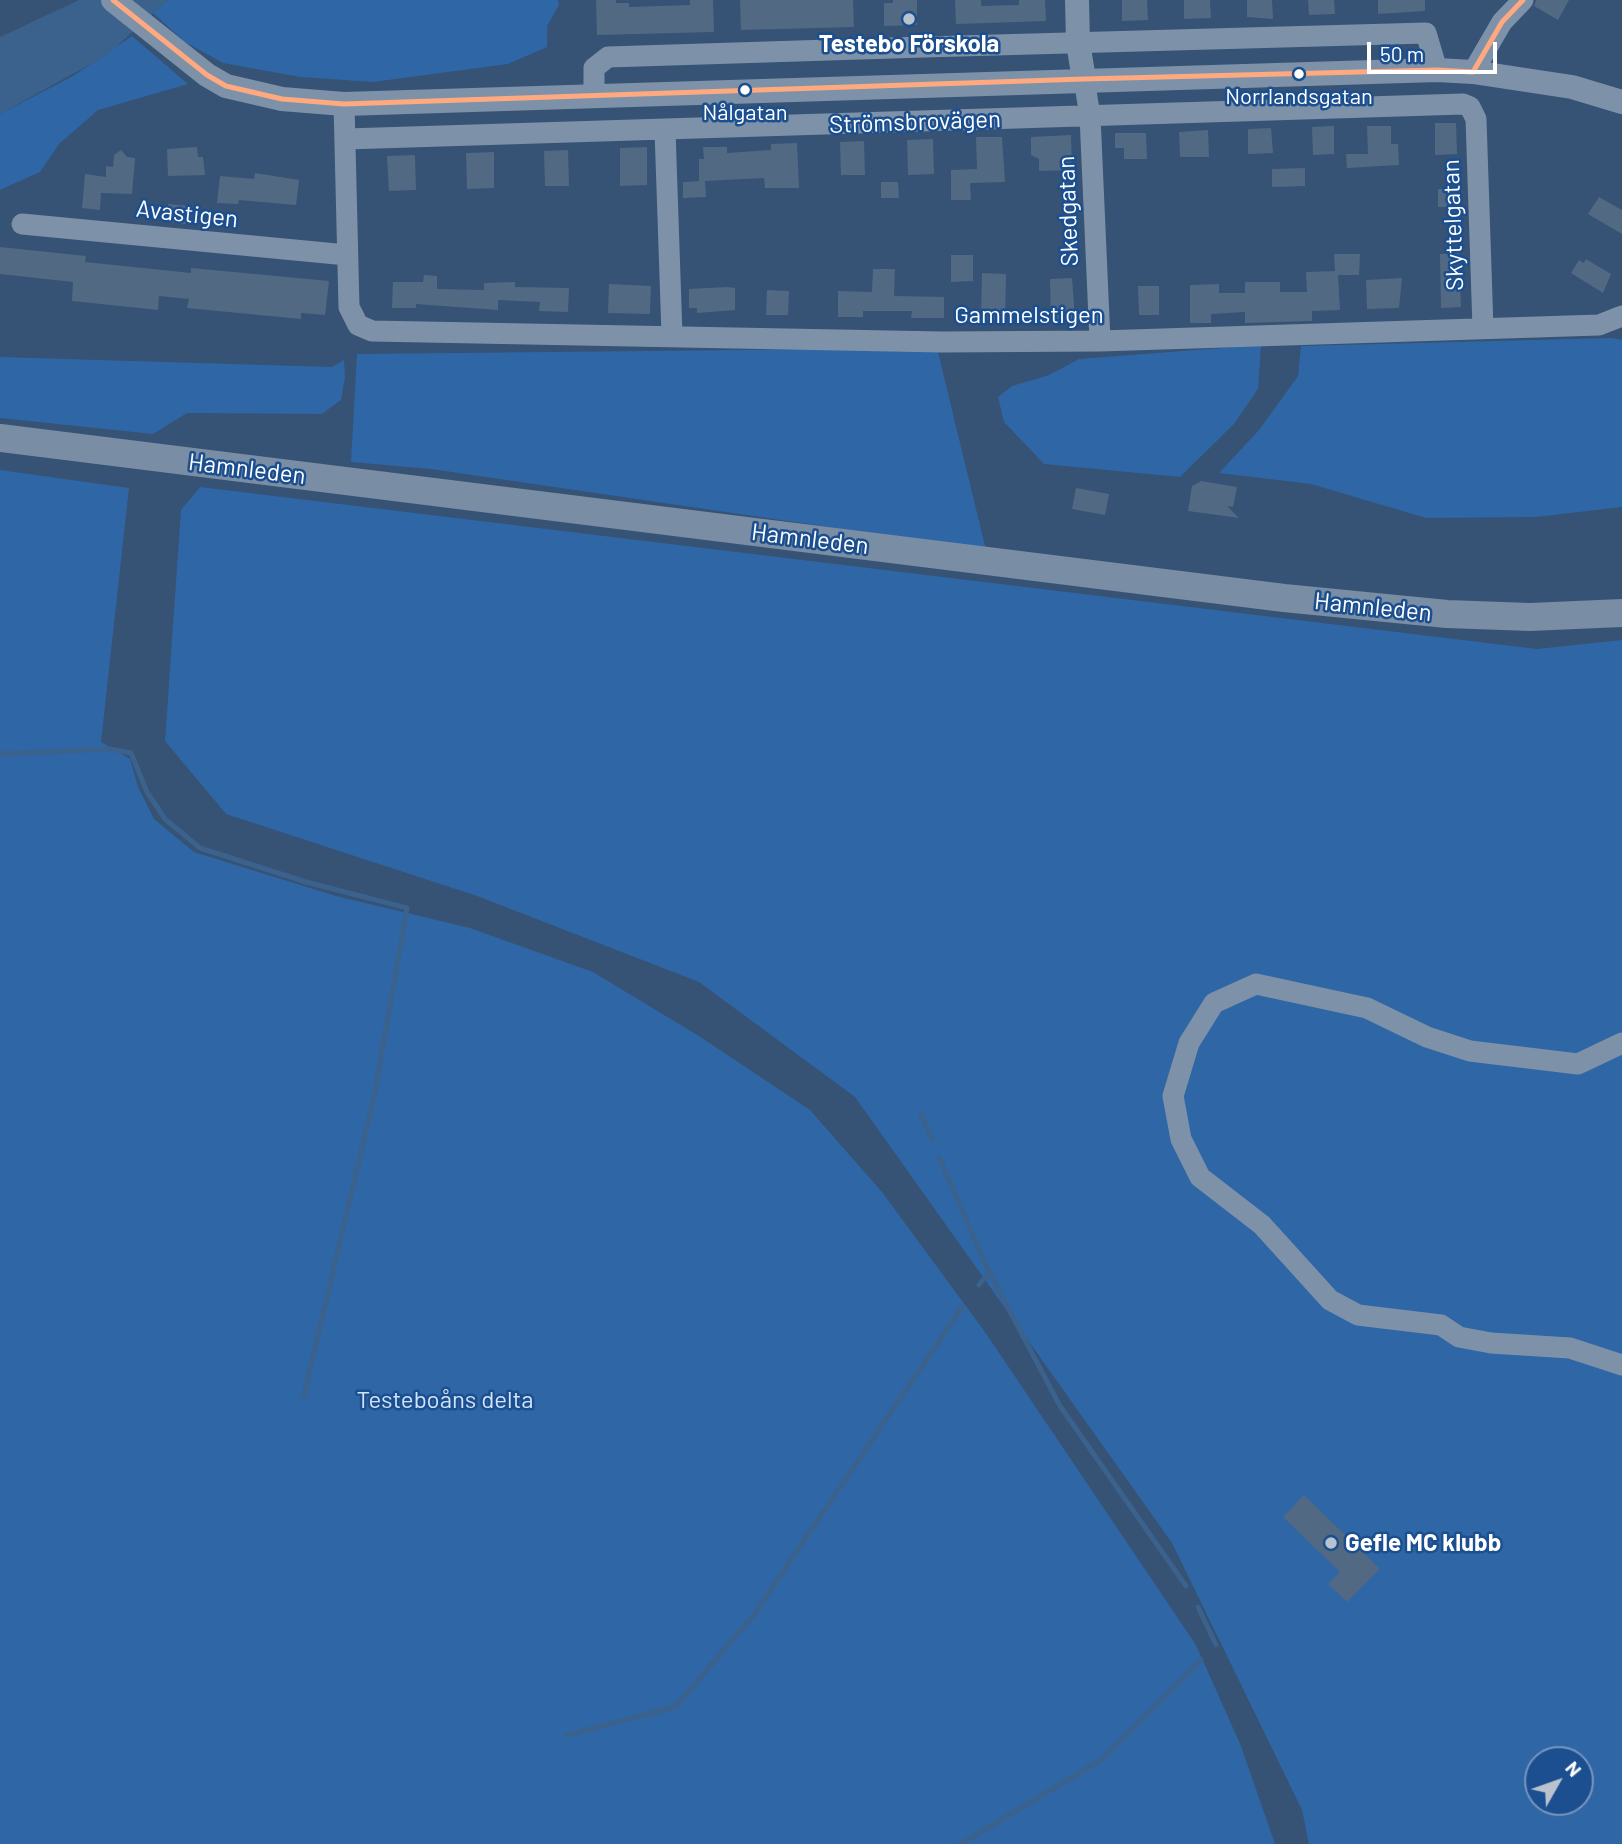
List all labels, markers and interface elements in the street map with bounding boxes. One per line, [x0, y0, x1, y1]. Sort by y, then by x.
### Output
marker: Testebo Förskola [901, 11, 917, 27]
scale bar [1370, 28, 1500, 72]
place label: Testebo Förskola [819, 30, 999, 58]
text: 50 m [1380, 41, 1424, 66]
marker: Norrlandsgatan [1292, 67, 1306, 81]
marker: Nålgatan [738, 83, 752, 97]
place label: Norrlandsgatan [1225, 84, 1373, 110]
place label: Nålgatan [702, 100, 788, 126]
street label: Strömsbrovägen [829, 105, 1001, 139]
street label: Skedgatan [1052, 155, 1084, 267]
street label: Skyttelgatan [1436, 159, 1470, 291]
street label: Avastigen [135, 194, 239, 234]
street label: Gammelstigen [954, 301, 1104, 329]
street label: Hamnleden [187, 448, 307, 490]
street label: Hamnleden [750, 518, 870, 560]
street label: Hamnleden [1313, 587, 1433, 627]
park label: Testeboåns delta [356, 1386, 534, 1414]
place label: Gefle MC klubb [1345, 1529, 1501, 1557]
marker: Gefle MC klubb [1323, 1535, 1339, 1551]
north arrow [1524, 1746, 1594, 1816]
text: N [1561, 1756, 1587, 1781]

